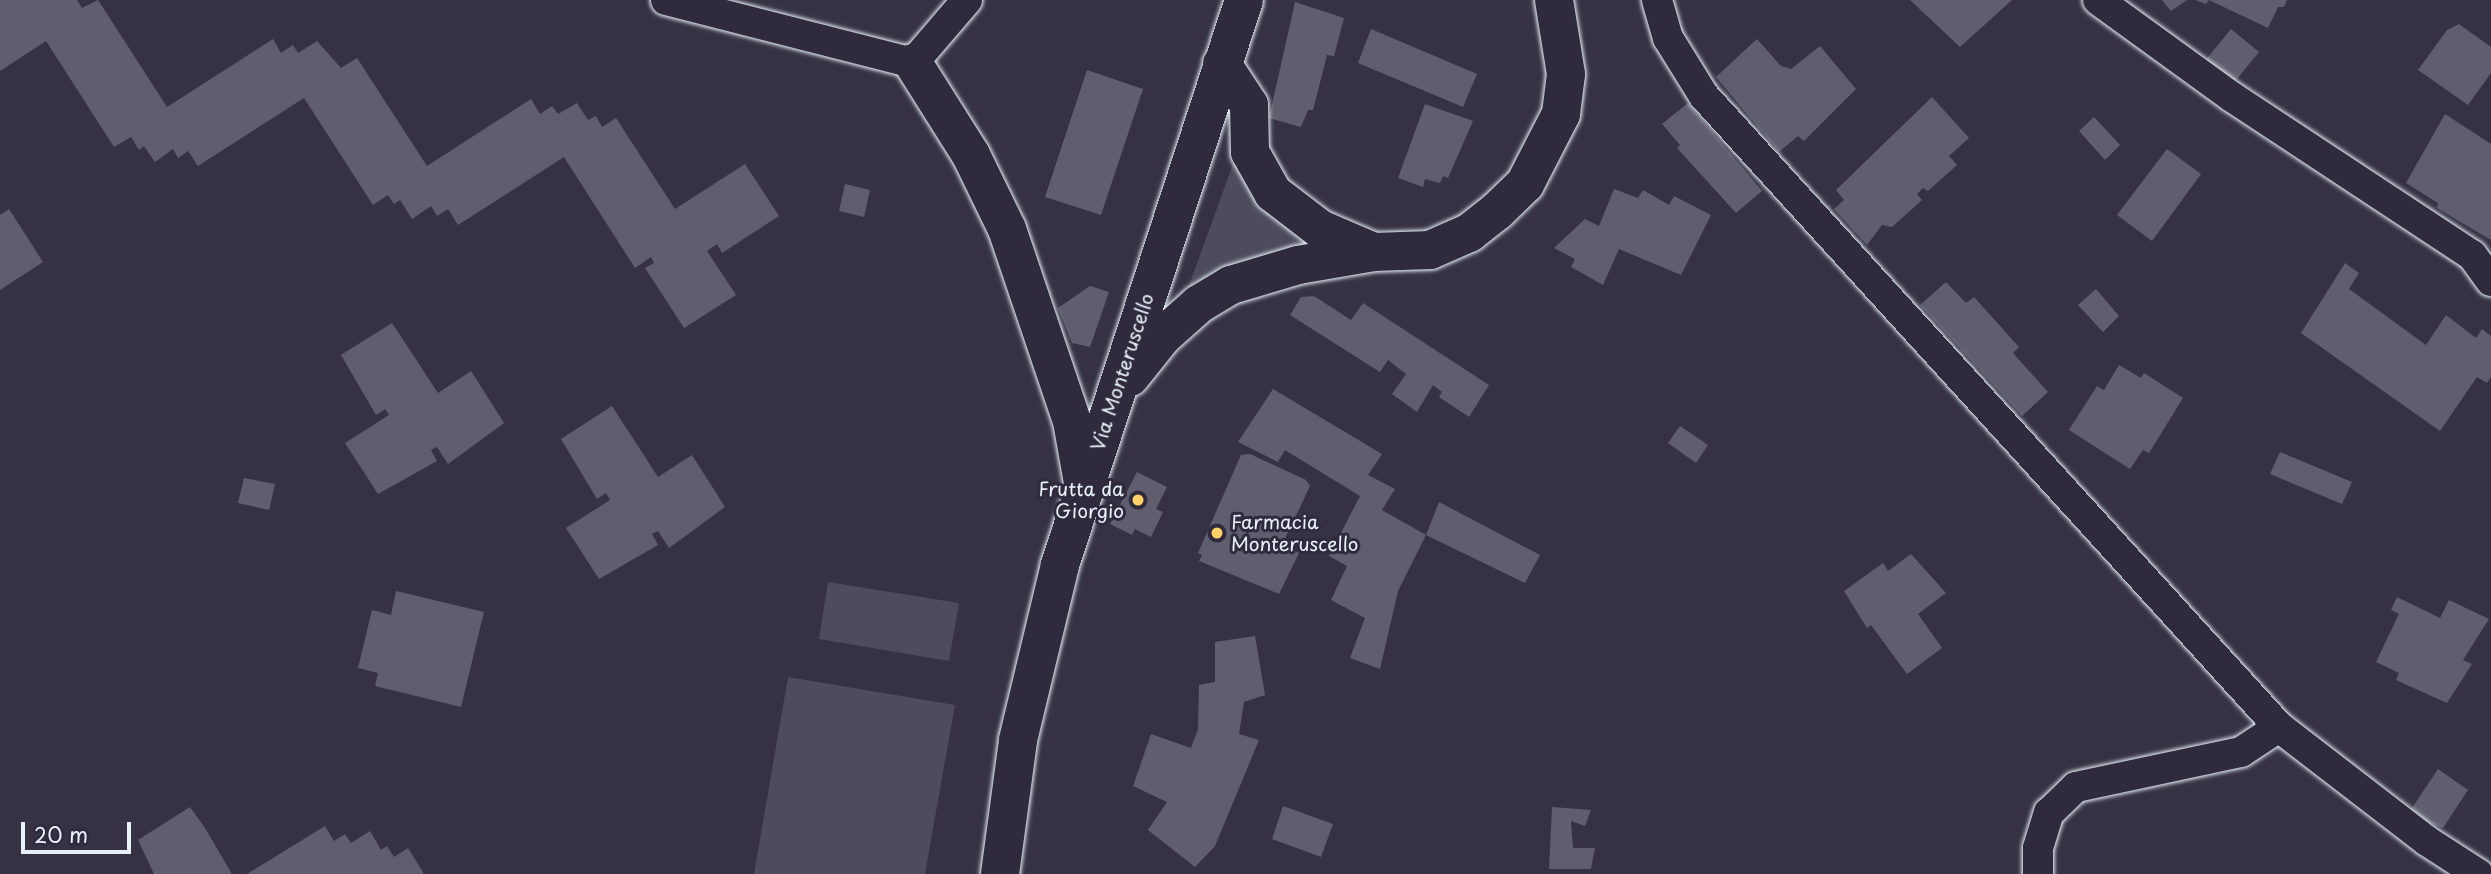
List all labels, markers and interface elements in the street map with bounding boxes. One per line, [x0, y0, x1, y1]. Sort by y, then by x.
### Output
street label: Via Monteruscello [1086, 291, 1158, 453]
place label: Frutta da Giorgio [1038, 478, 1124, 522]
marker: Frutta da Giorgio [1130, 492, 1146, 508]
place label: Farmacia Monteruscello [1231, 511, 1358, 555]
marker: Farmacia Monteruscello [1209, 525, 1225, 541]
scale bar [24, 808, 135, 852]
text: 20 m [34, 818, 88, 850]

